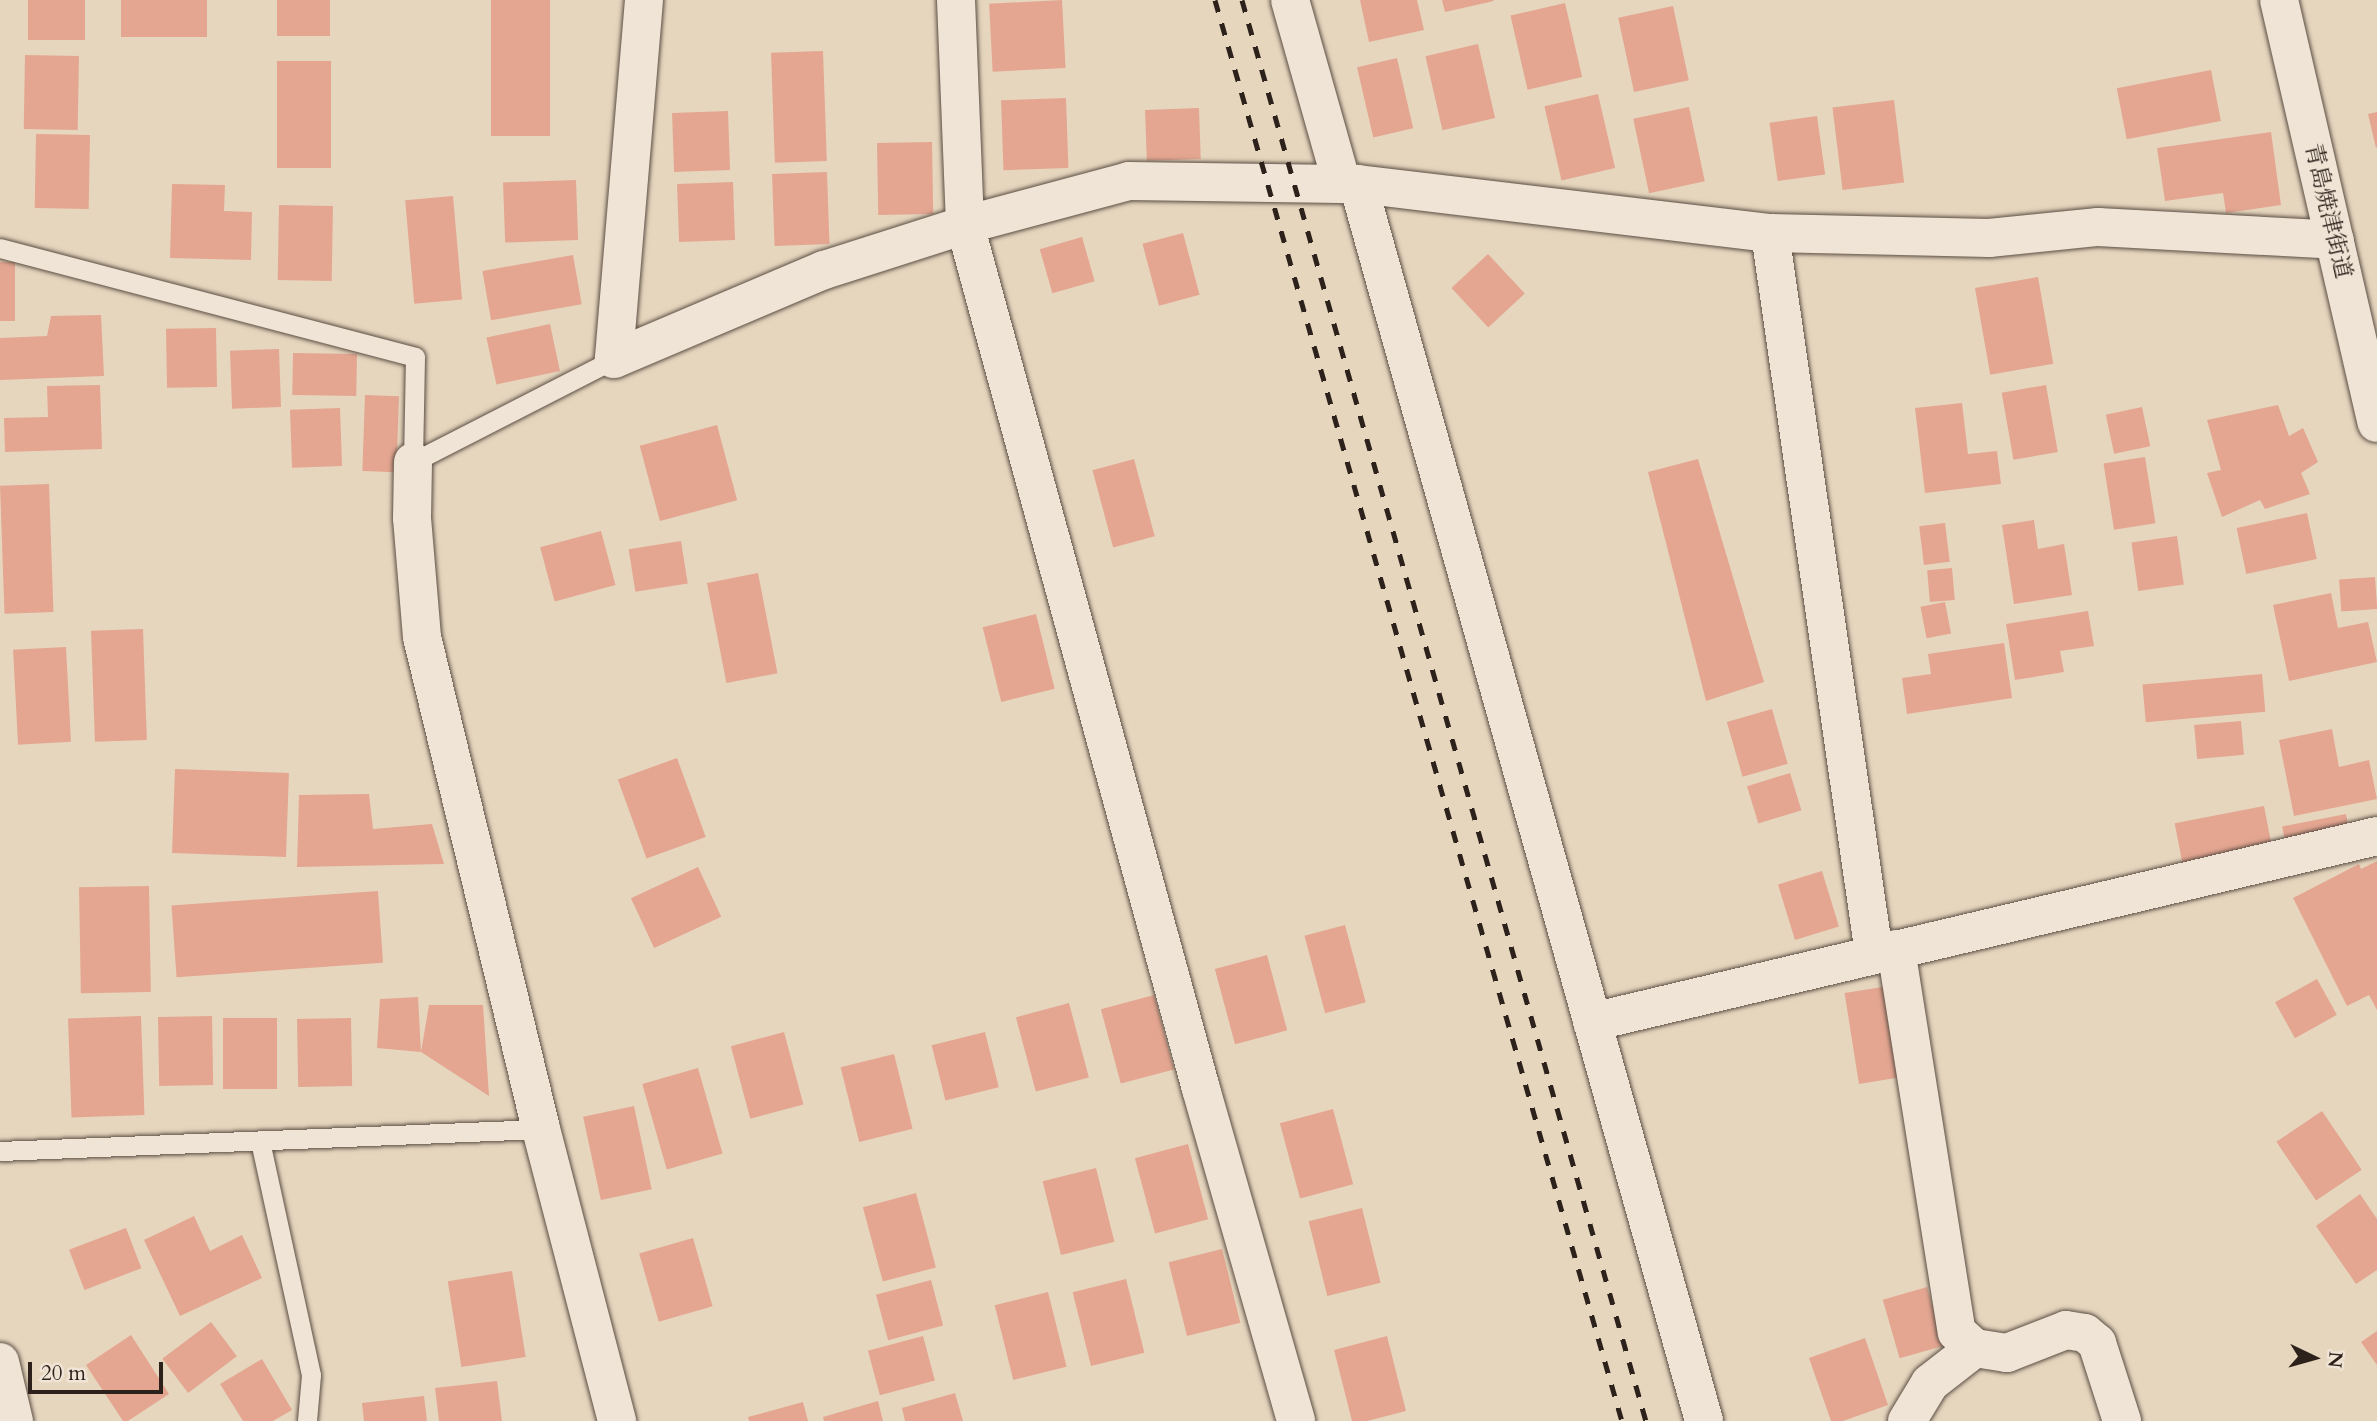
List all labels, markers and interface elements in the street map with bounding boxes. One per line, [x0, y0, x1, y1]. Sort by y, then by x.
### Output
street label: 青島焼津街道 [2299, 141, 2357, 281]
north arrow [2279, 1323, 2349, 1393]
scale bar [32, 1348, 166, 1392]
text: N [2321, 1350, 2349, 1369]
text: 20 m [41, 1359, 86, 1388]

